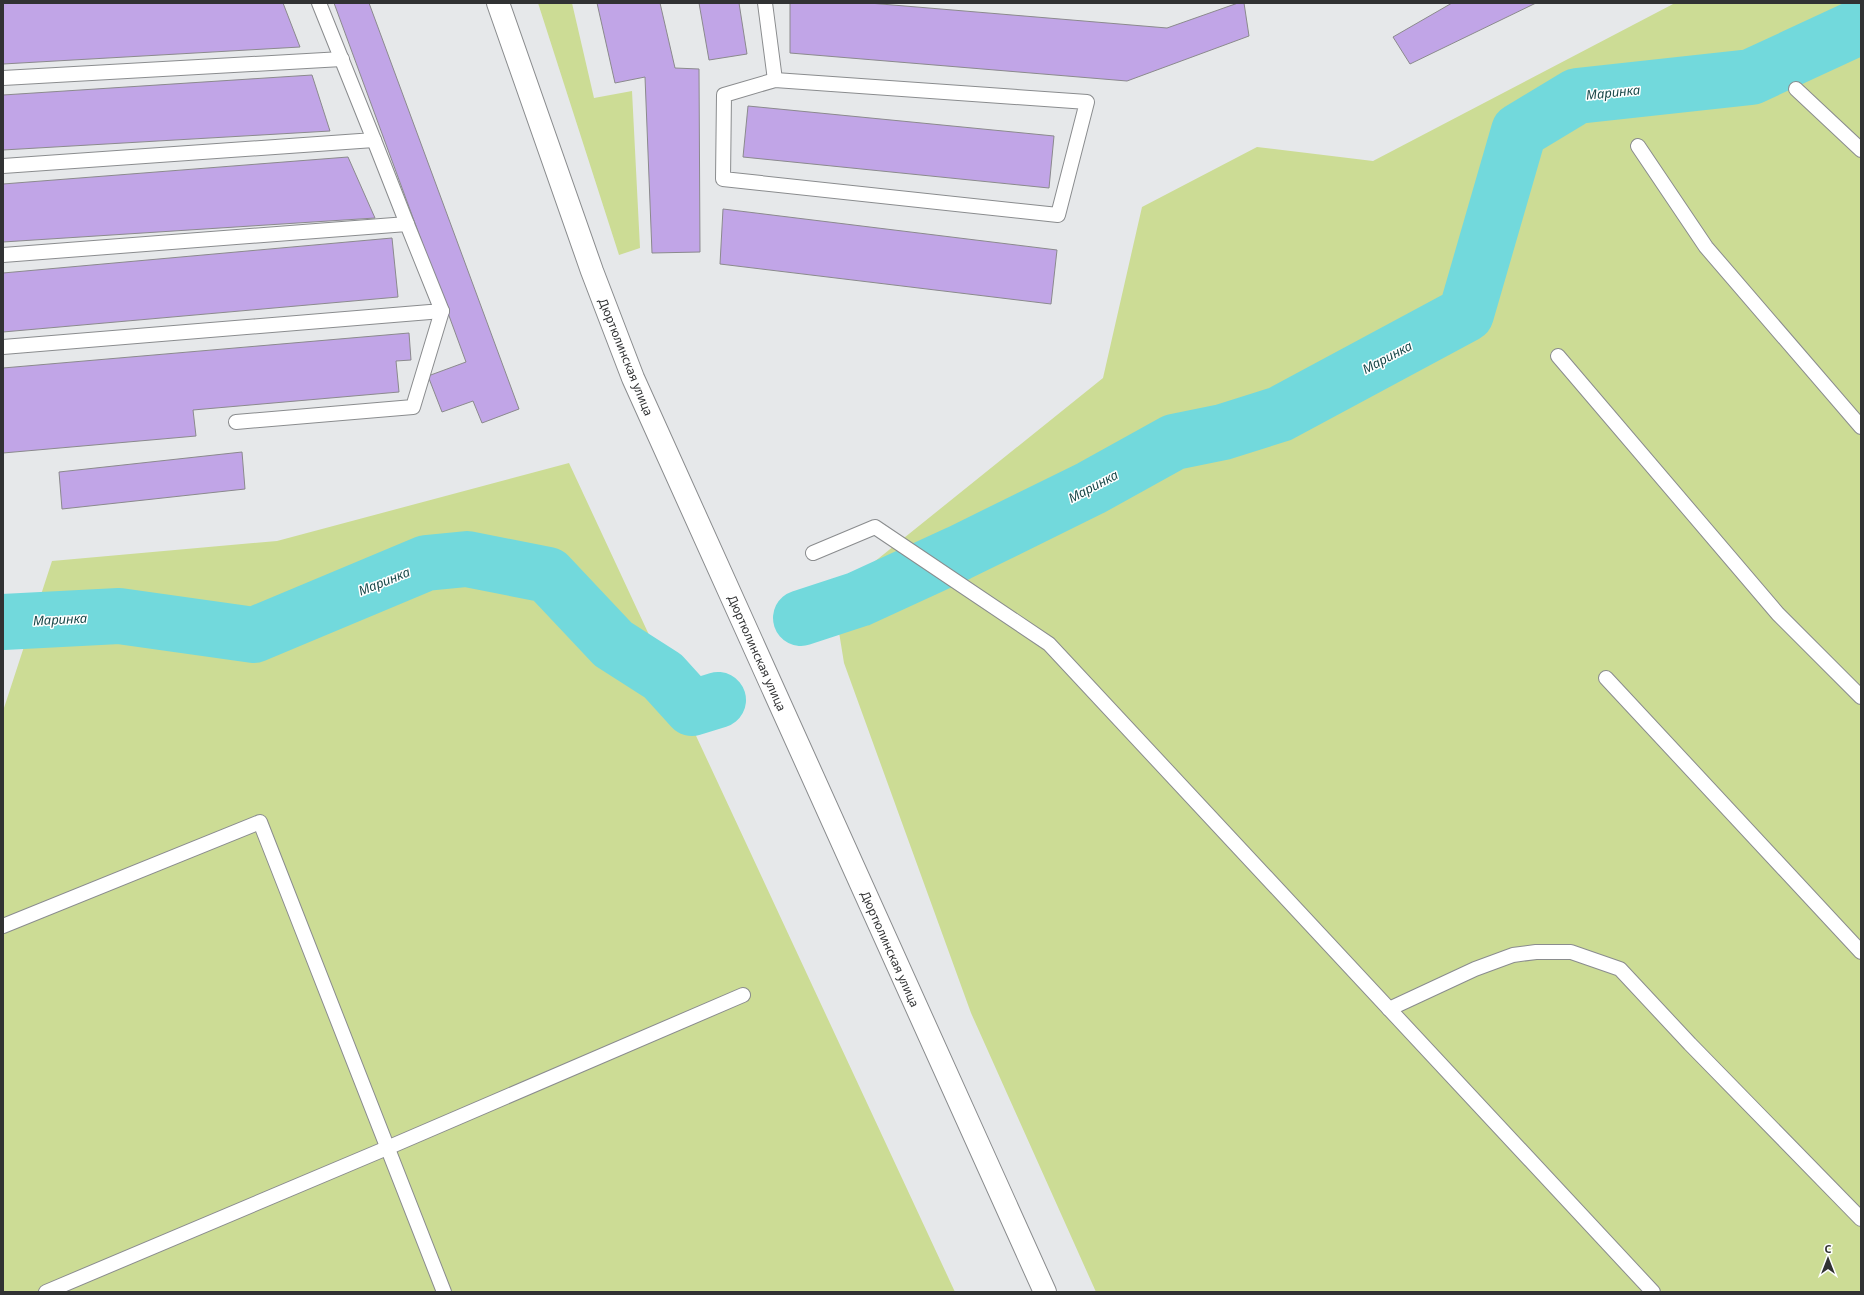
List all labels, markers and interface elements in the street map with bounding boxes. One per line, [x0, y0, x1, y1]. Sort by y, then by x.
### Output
water label: Маринка [1585, 80, 1642, 104]
street label: Дюртюлинская улица [595, 296, 657, 418]
water label: Маринка [1359, 336, 1416, 378]
water label: Маринка [1065, 465, 1122, 507]
water label: Маринка [356, 562, 413, 599]
street label: Дюртюлинская улица [724, 592, 790, 714]
water label: Маринка [32, 609, 88, 629]
street label: Дюртюлинская улица [857, 888, 923, 1010]
north arrow [1808, 1239, 1848, 1279]
text: С [1824, 1241, 1832, 1256]

